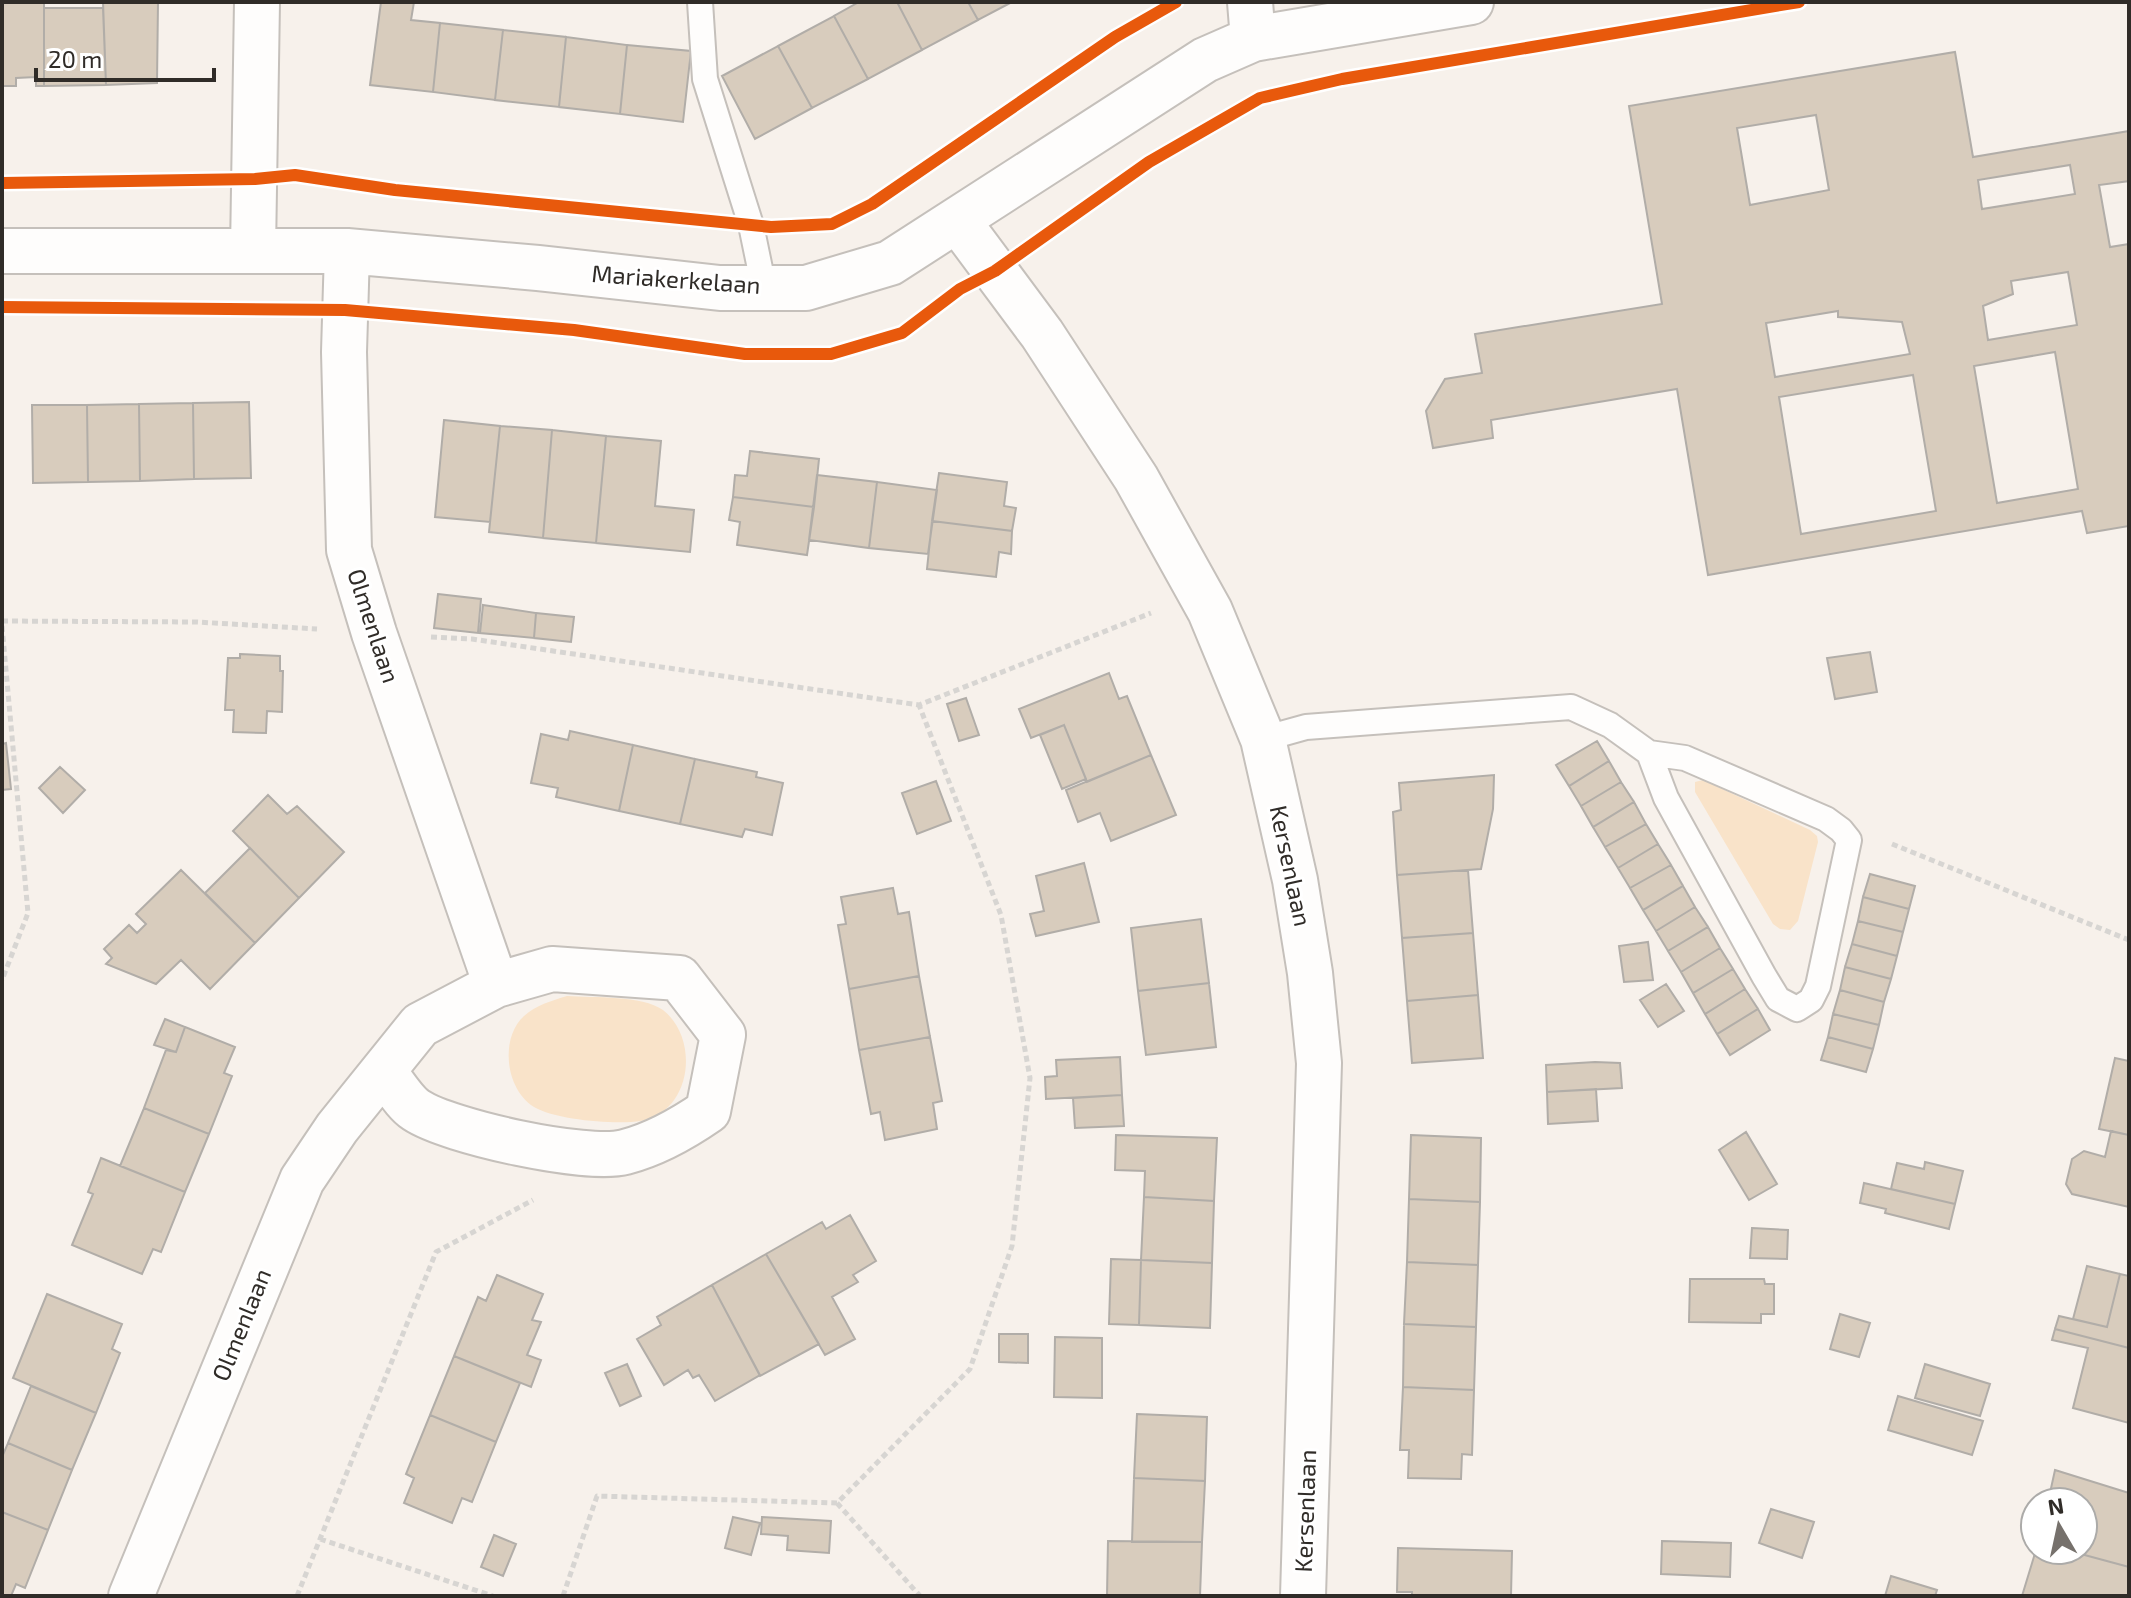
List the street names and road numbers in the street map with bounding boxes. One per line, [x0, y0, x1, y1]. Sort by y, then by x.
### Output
street label: Mariakerkelaan [591, 258, 762, 299]
street label: Olmenlaan [342, 565, 407, 686]
street label: Kersenlaan [1265, 803, 1318, 929]
street label: Olmenlaan [205, 1264, 276, 1385]
street label: Kersenlaan [1288, 1449, 1321, 1573]

